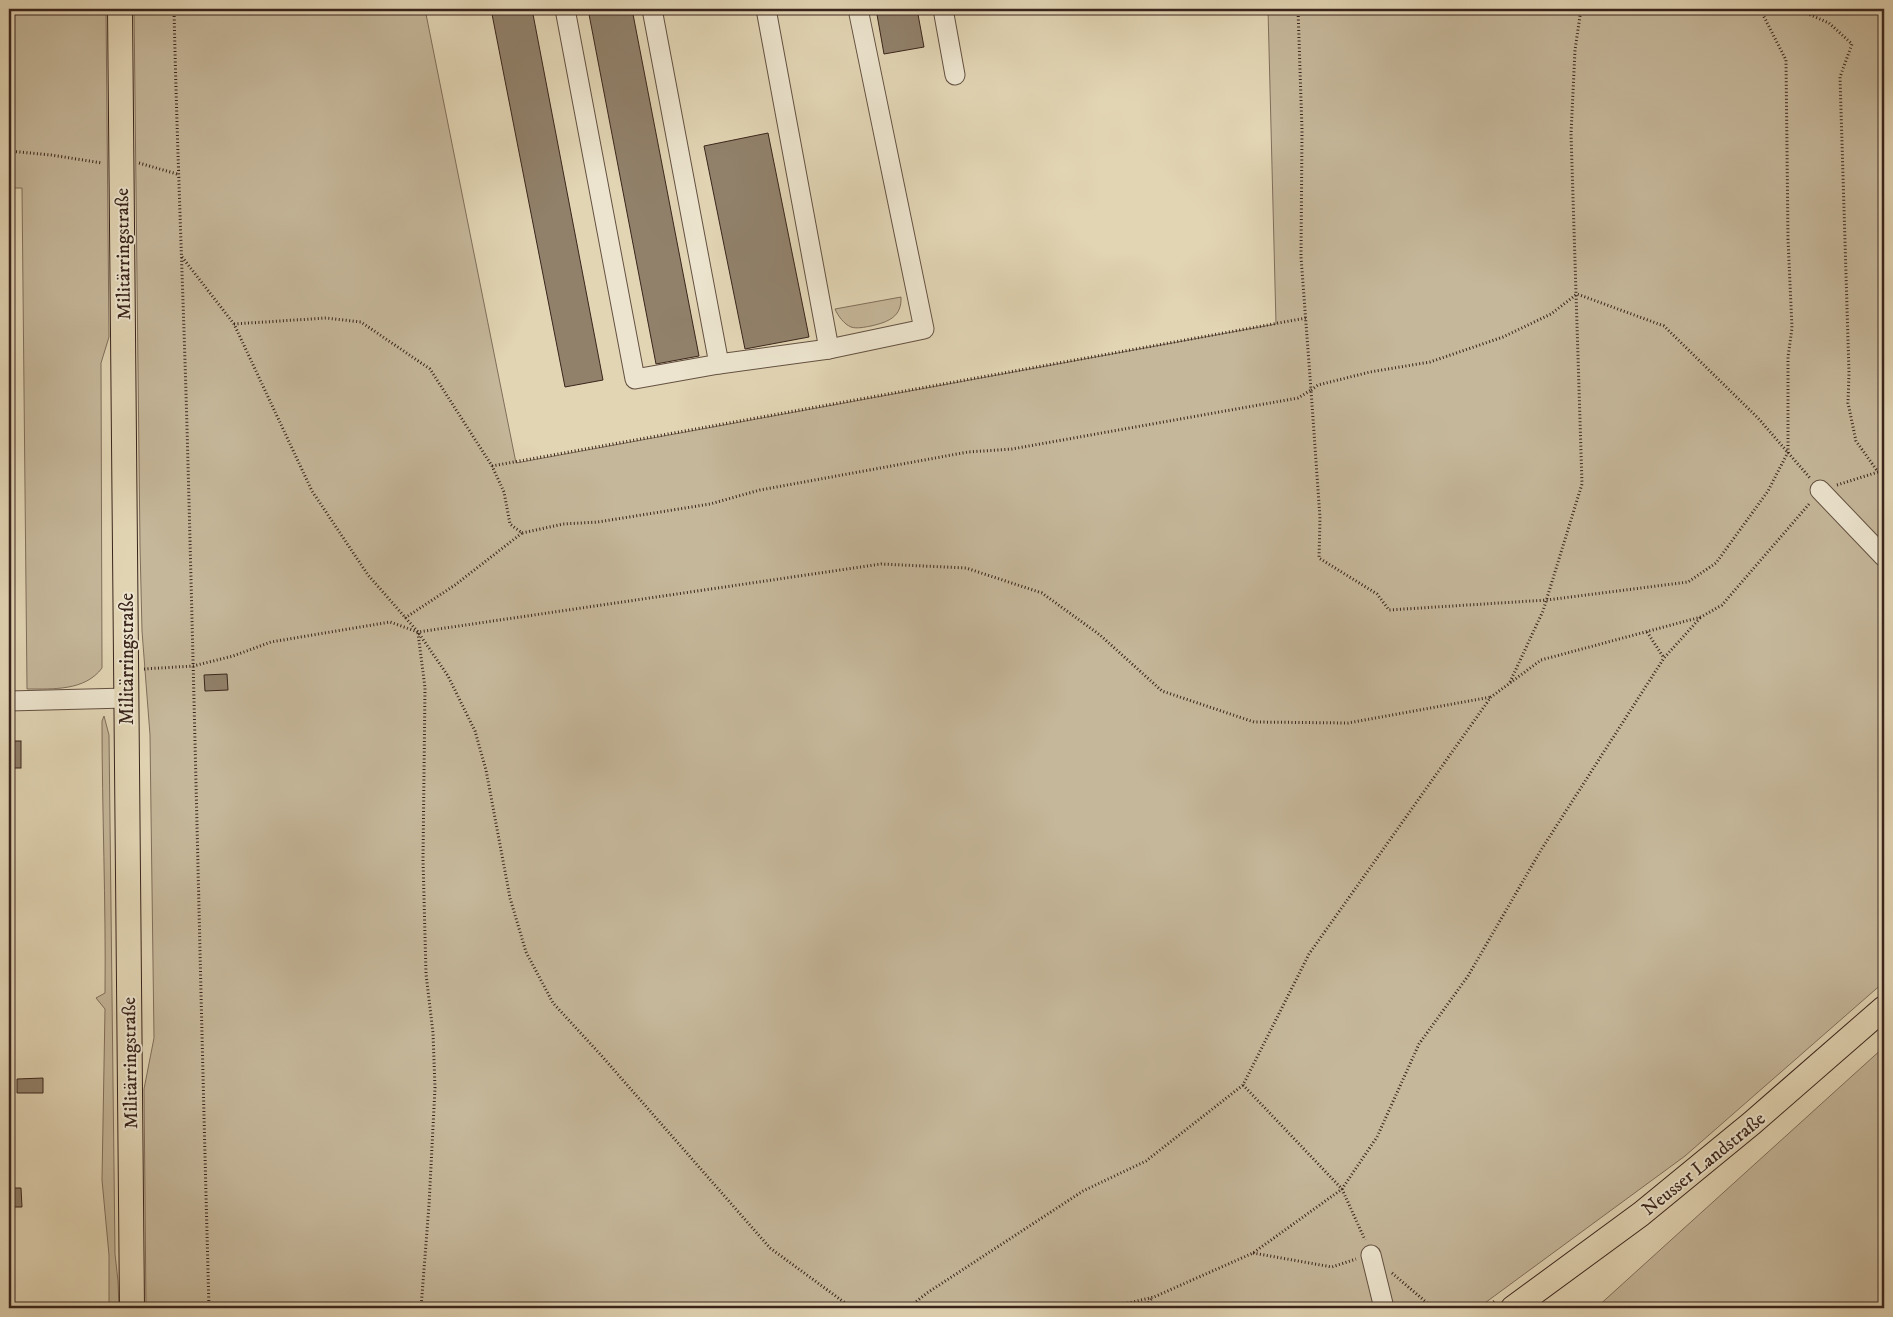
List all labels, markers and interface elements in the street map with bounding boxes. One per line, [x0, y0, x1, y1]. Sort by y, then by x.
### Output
street label: Militärringstraße [111, 188, 136, 320]
street label: Militärringstraße [116, 593, 139, 725]
street label: Militärringstraße [118, 997, 143, 1129]
street label: Neusser Landstraße [1638, 1107, 1770, 1221]

